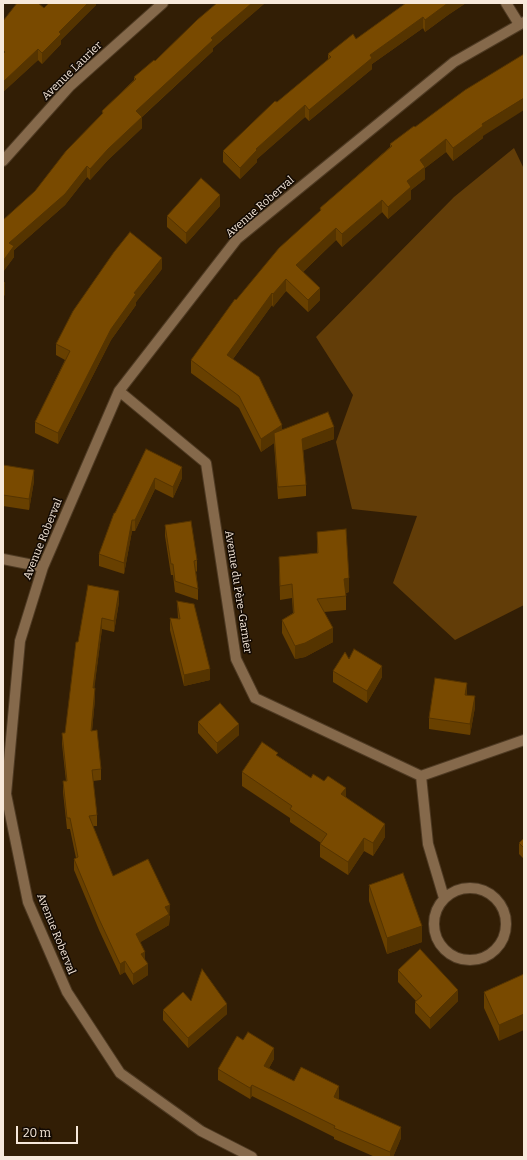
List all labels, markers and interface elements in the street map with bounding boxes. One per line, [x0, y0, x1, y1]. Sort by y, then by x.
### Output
street label: Avenue Laurier [39, 39, 105, 103]
street label: Avenue Roberval [223, 174, 297, 240]
street label: Avenue Roberval [21, 497, 65, 581]
street label: Avenue du Père-Garnier [222, 530, 254, 654]
street label: Avenue Roberval [34, 892, 78, 976]
scale bar [18, 1118, 80, 1144]
text: 20 m [23, 1126, 51, 1140]

